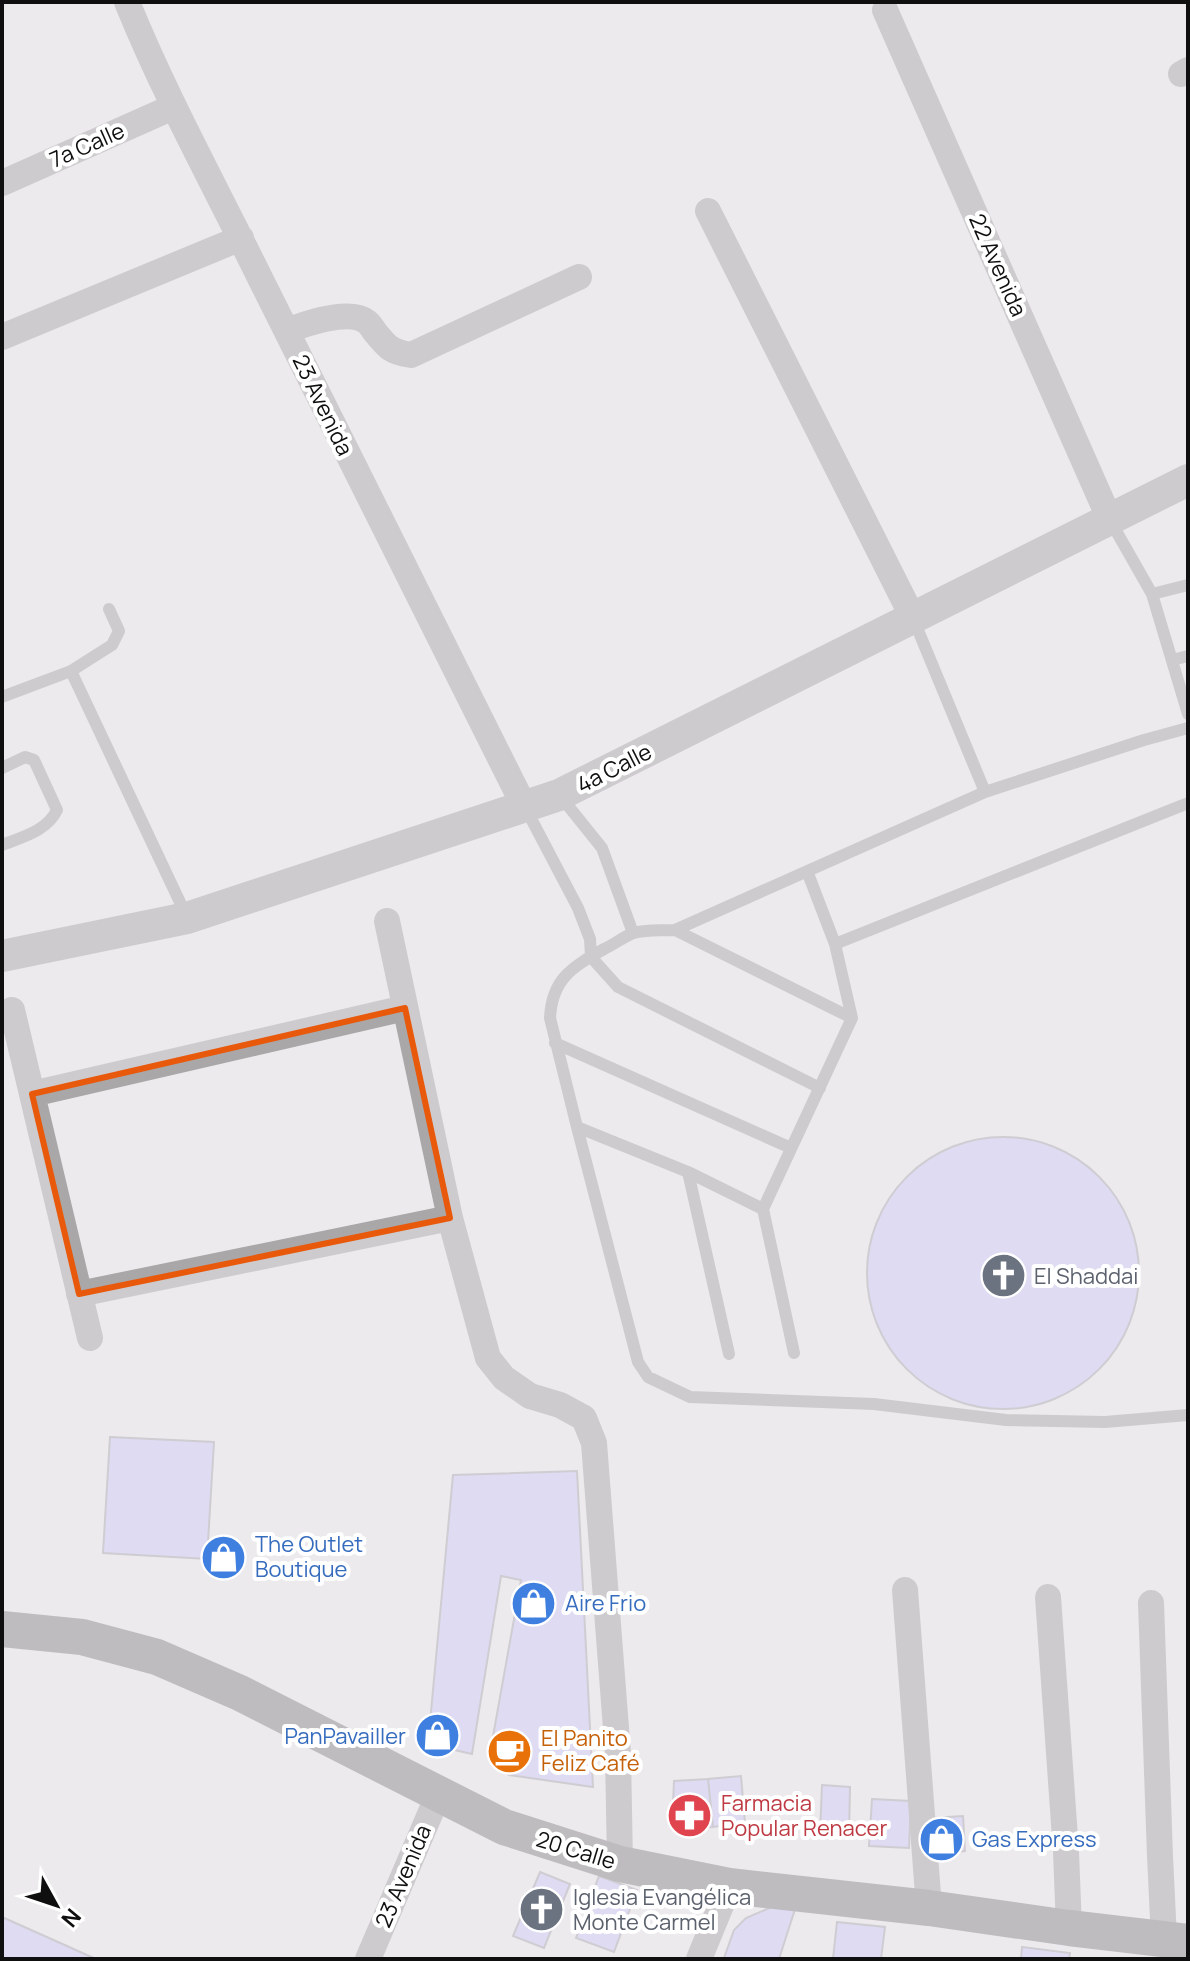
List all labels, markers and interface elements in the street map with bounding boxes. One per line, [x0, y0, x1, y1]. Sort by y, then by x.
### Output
street label: 7a Calle [45, 115, 129, 175]
street label: 22 Avenida [962, 209, 1034, 321]
street label: 23 Avenida [286, 349, 360, 461]
street label: 4a Calle [571, 736, 657, 800]
church icon: El Shaddai [979, 1252, 1027, 1300]
place label: El Shaddai [1034, 1261, 1138, 1291]
place label: The Outlet Boutique [255, 1529, 363, 1584]
shop icon: The Outlet Boutique [200, 1533, 248, 1581]
shop icon: Aire Frio [510, 1579, 558, 1627]
place label: Aire Frio [565, 1588, 646, 1618]
shop icon: PanPavailler [413, 1712, 461, 1760]
place label: PanPavailler [284, 1721, 406, 1751]
place label: El Panito Feliz Café [541, 1723, 640, 1778]
cafe icon: El Panito Feliz Café [486, 1727, 534, 1775]
place label: Farmacia Popular Renacer [721, 1788, 887, 1843]
pharmacy icon: Farmacia Popular Renacer [666, 1792, 714, 1840]
shop icon: Gas Express [917, 1815, 965, 1863]
street label: 23 Avenida [368, 1820, 438, 1932]
street label: 20 Calle [533, 1824, 619, 1876]
place label: Gas Express [972, 1824, 1097, 1854]
north arrow [16, 1865, 96, 1945]
place label: Iglesia Evangélica Monte Carmel [573, 1882, 751, 1937]
church icon: Iglesia Evangélica Monte Carmel [518, 1886, 566, 1934]
text: N [55, 1902, 88, 1934]

